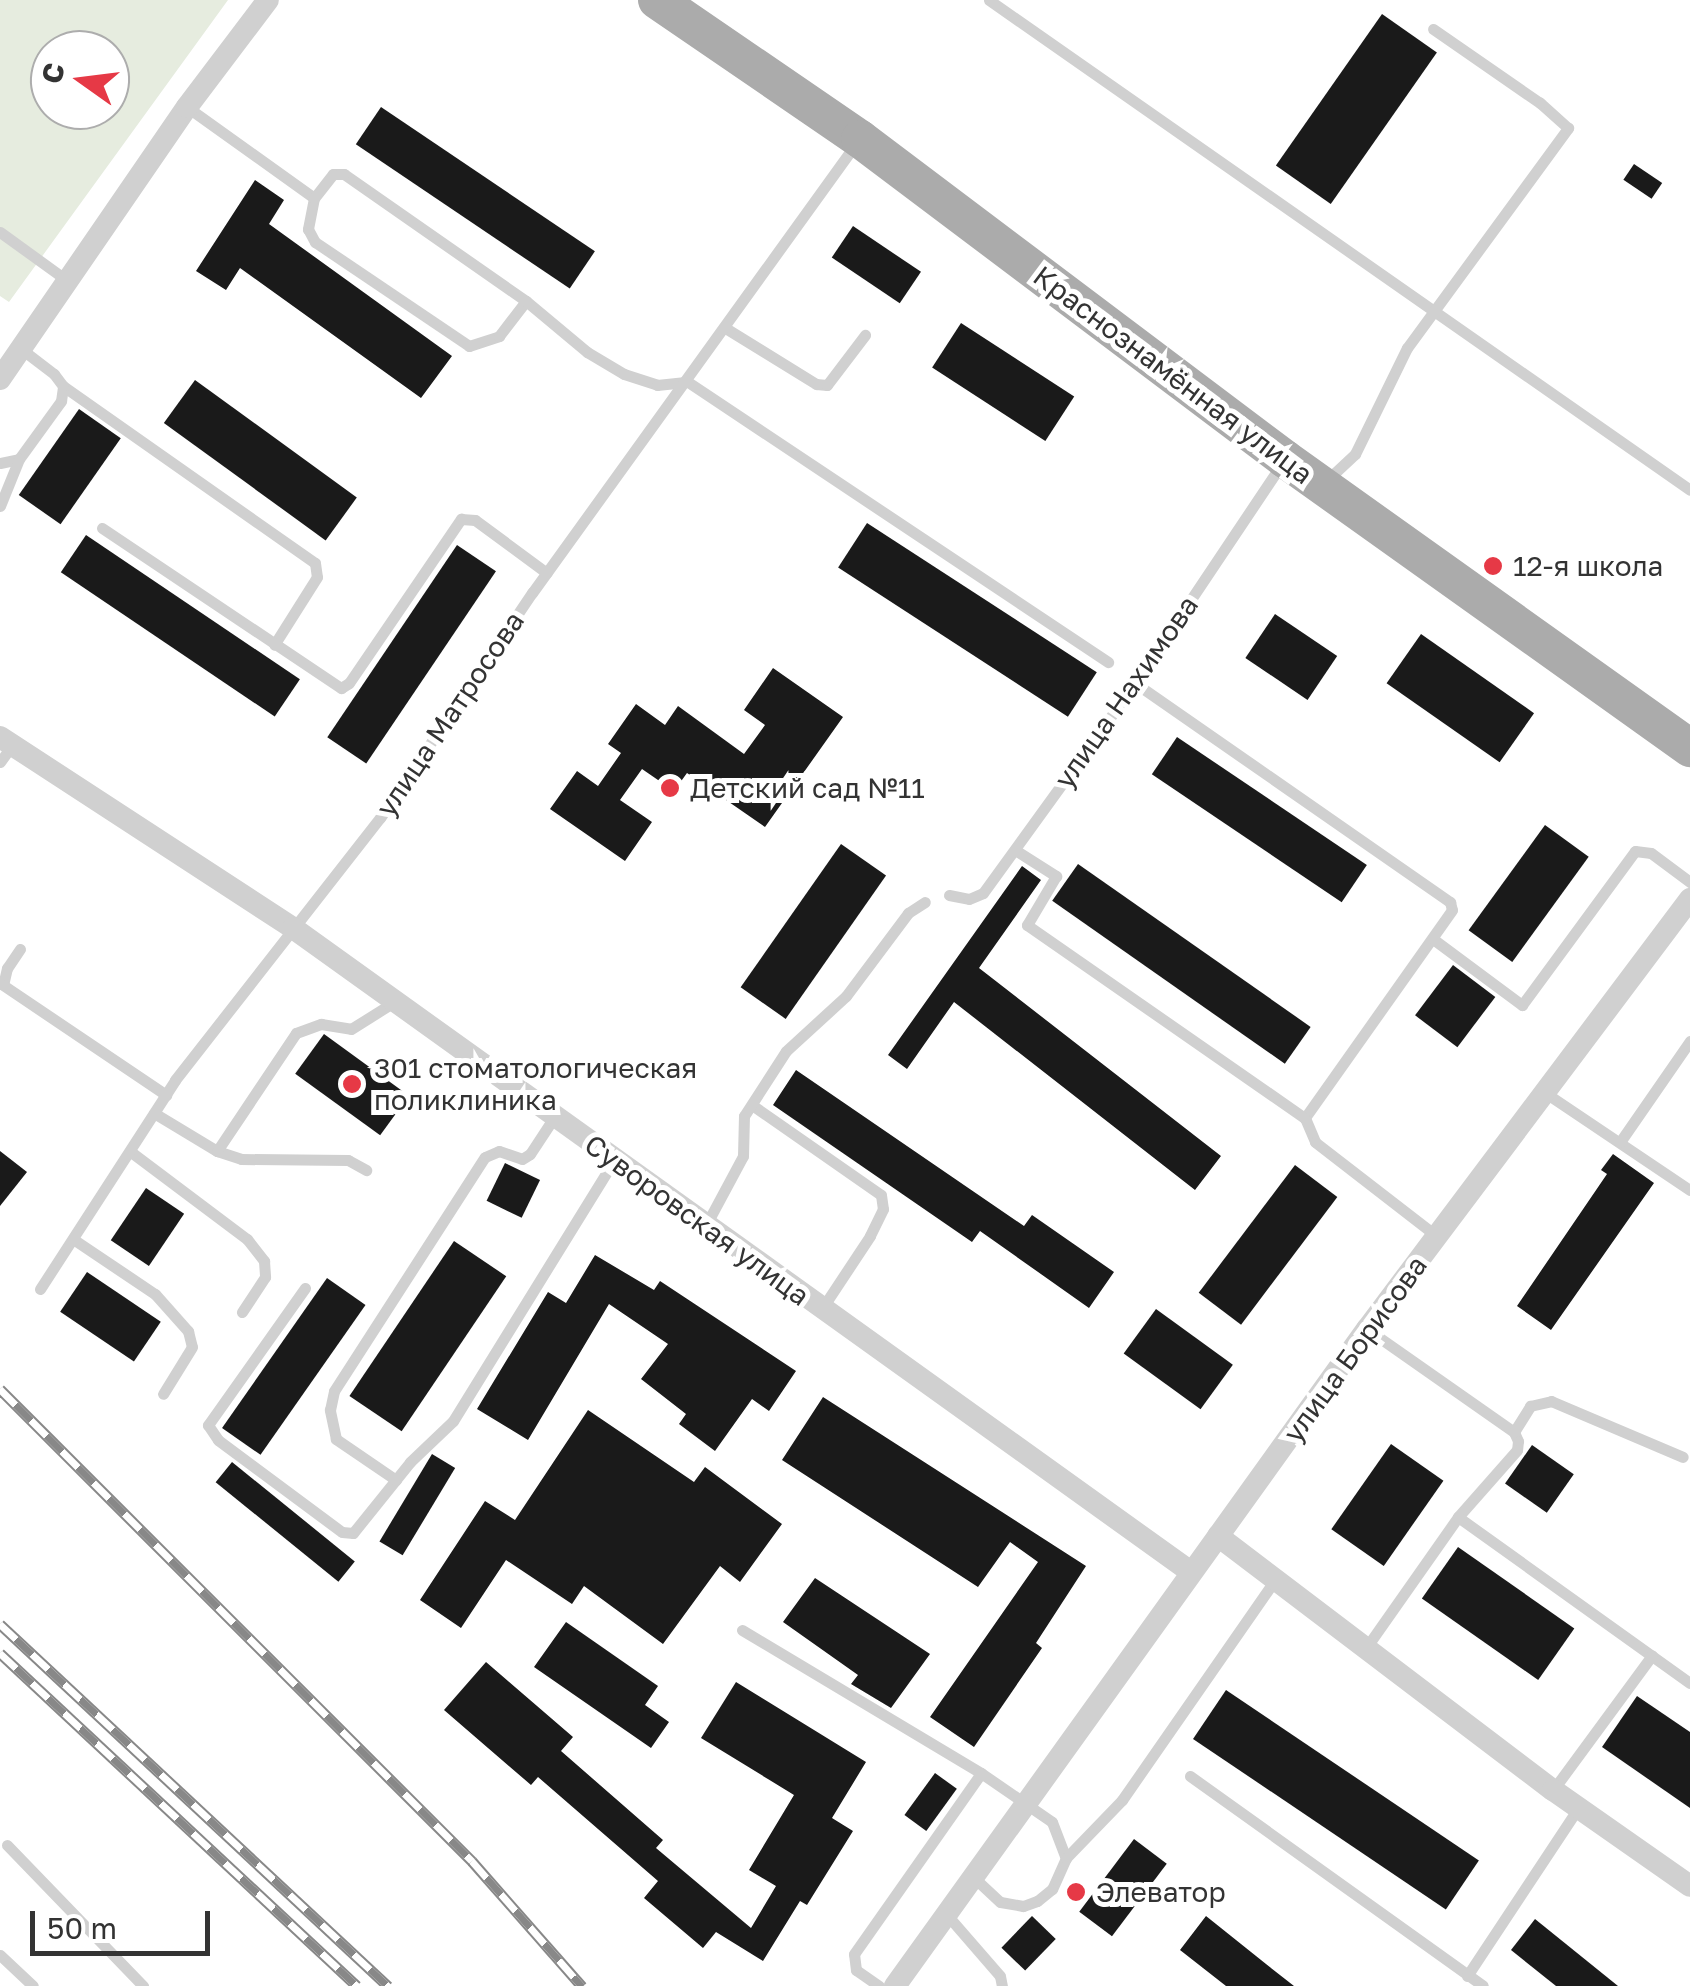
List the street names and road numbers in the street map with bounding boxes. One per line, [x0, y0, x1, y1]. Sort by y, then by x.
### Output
street label: Краснознамённая улица [1027, 259, 1319, 491]
street label: улица Нахимова [1047, 589, 1205, 795]
street label: улица Матросова [369, 605, 531, 823]
street label: Суворовская улица [578, 1127, 816, 1313]
street label: улица Борисова [1276, 1249, 1434, 1449]

